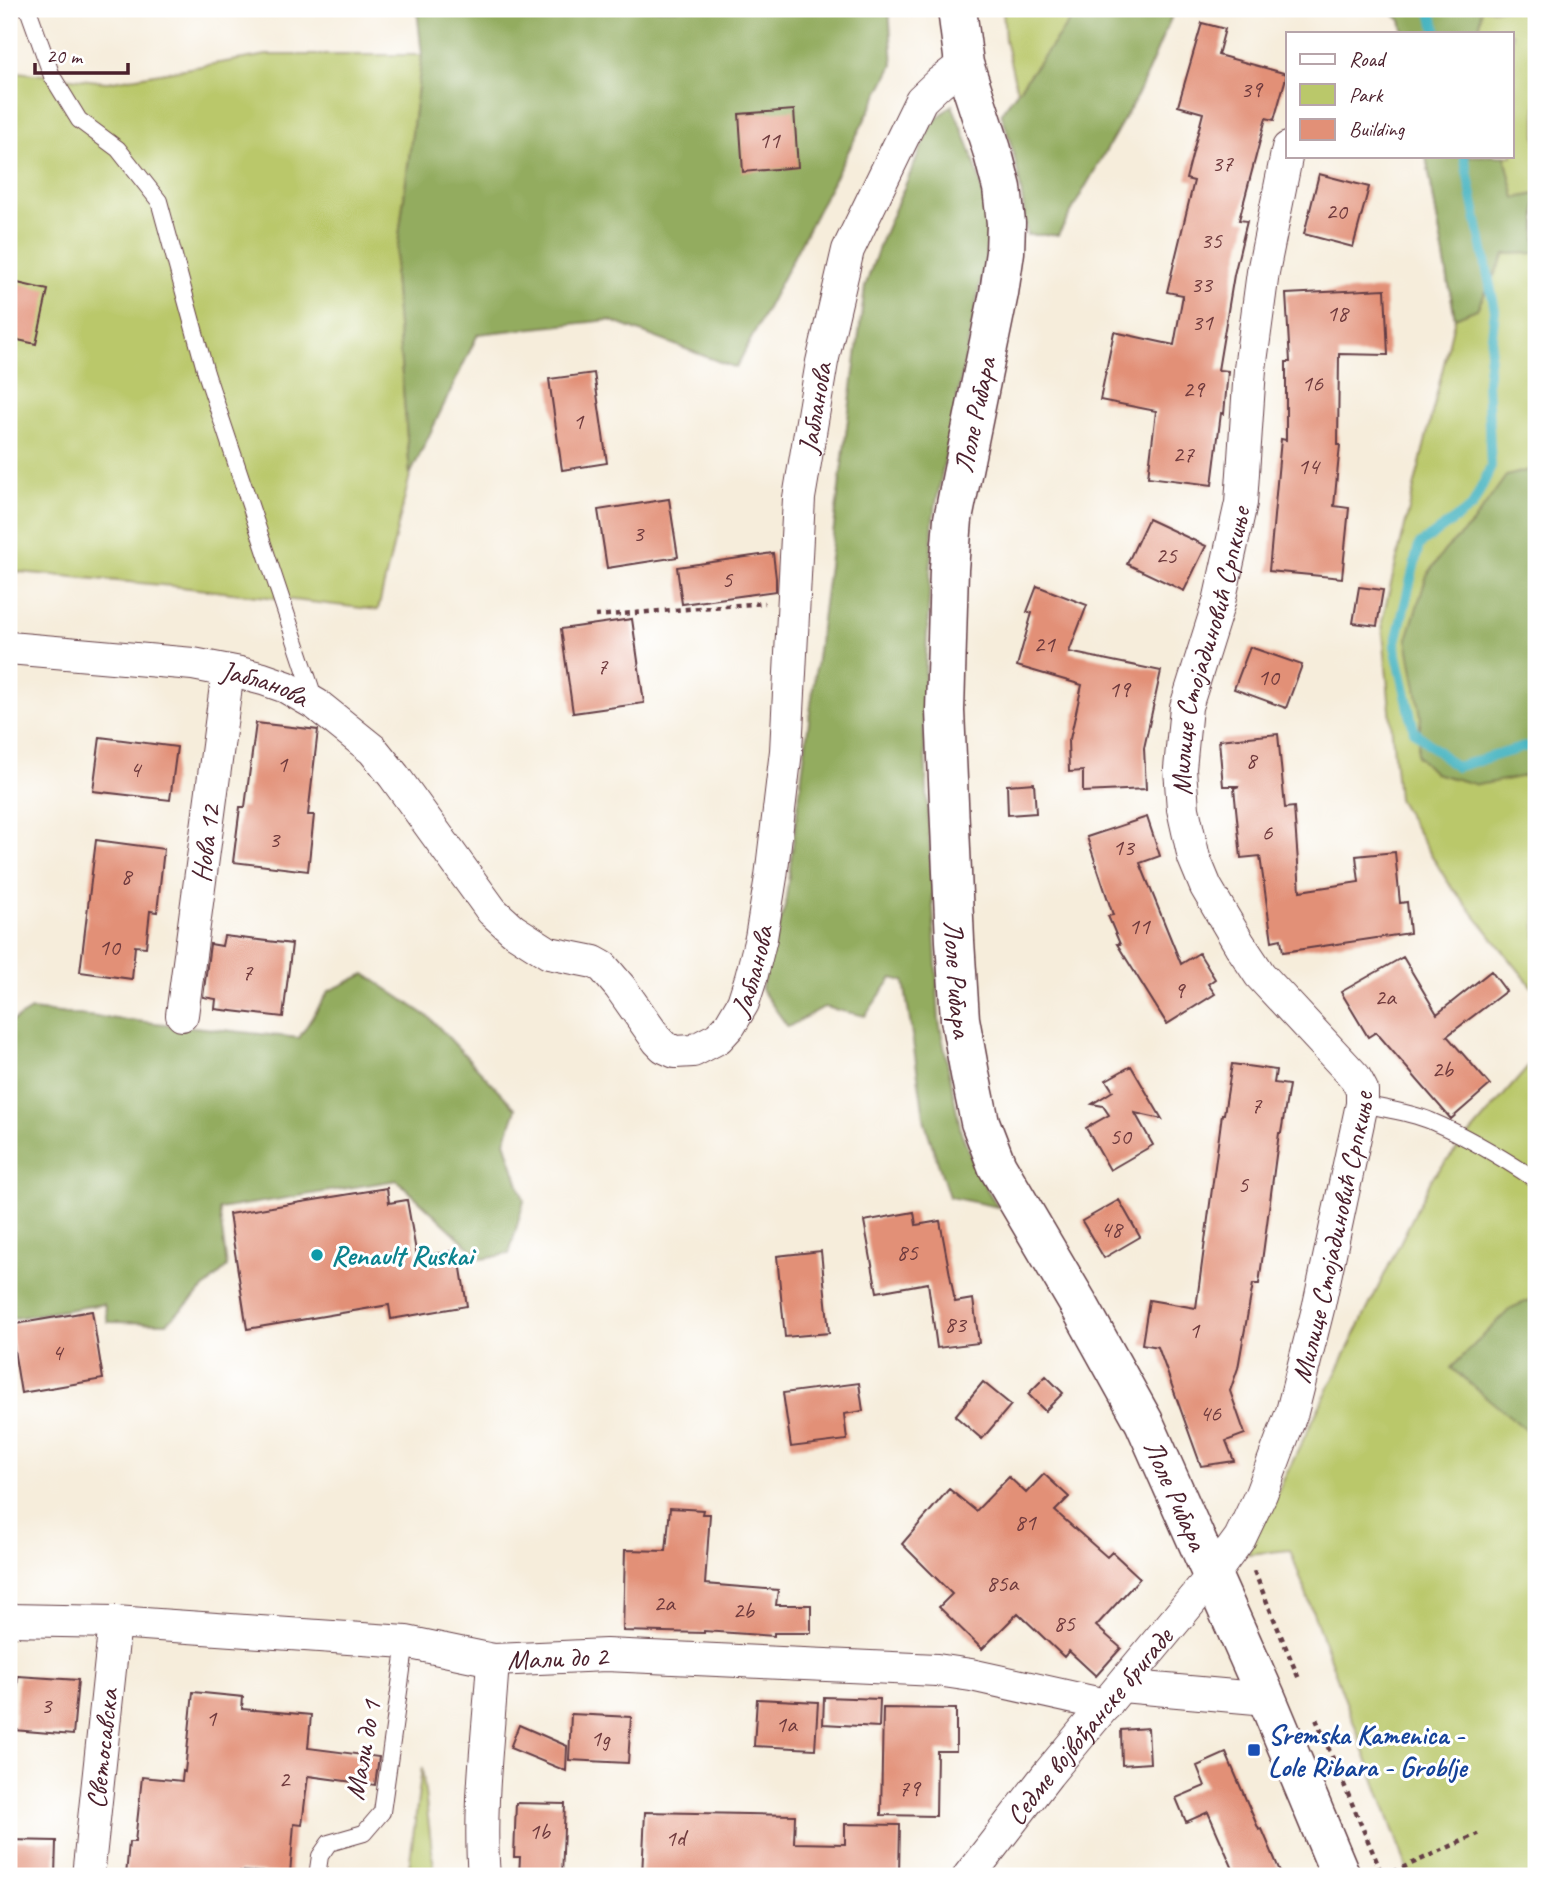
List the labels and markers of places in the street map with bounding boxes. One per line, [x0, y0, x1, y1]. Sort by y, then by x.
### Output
place label: Renault Ruskai [331, 1238, 477, 1273]
marker: Renault Ruskai [309, 1247, 325, 1263]
place label: Sremska Kamenica - Lole Ribara - Groblje [1268, 1717, 1469, 1784]
marker: Sremska Kamenica - Lole Ribara - Groblje [1246, 1742, 1262, 1758]

